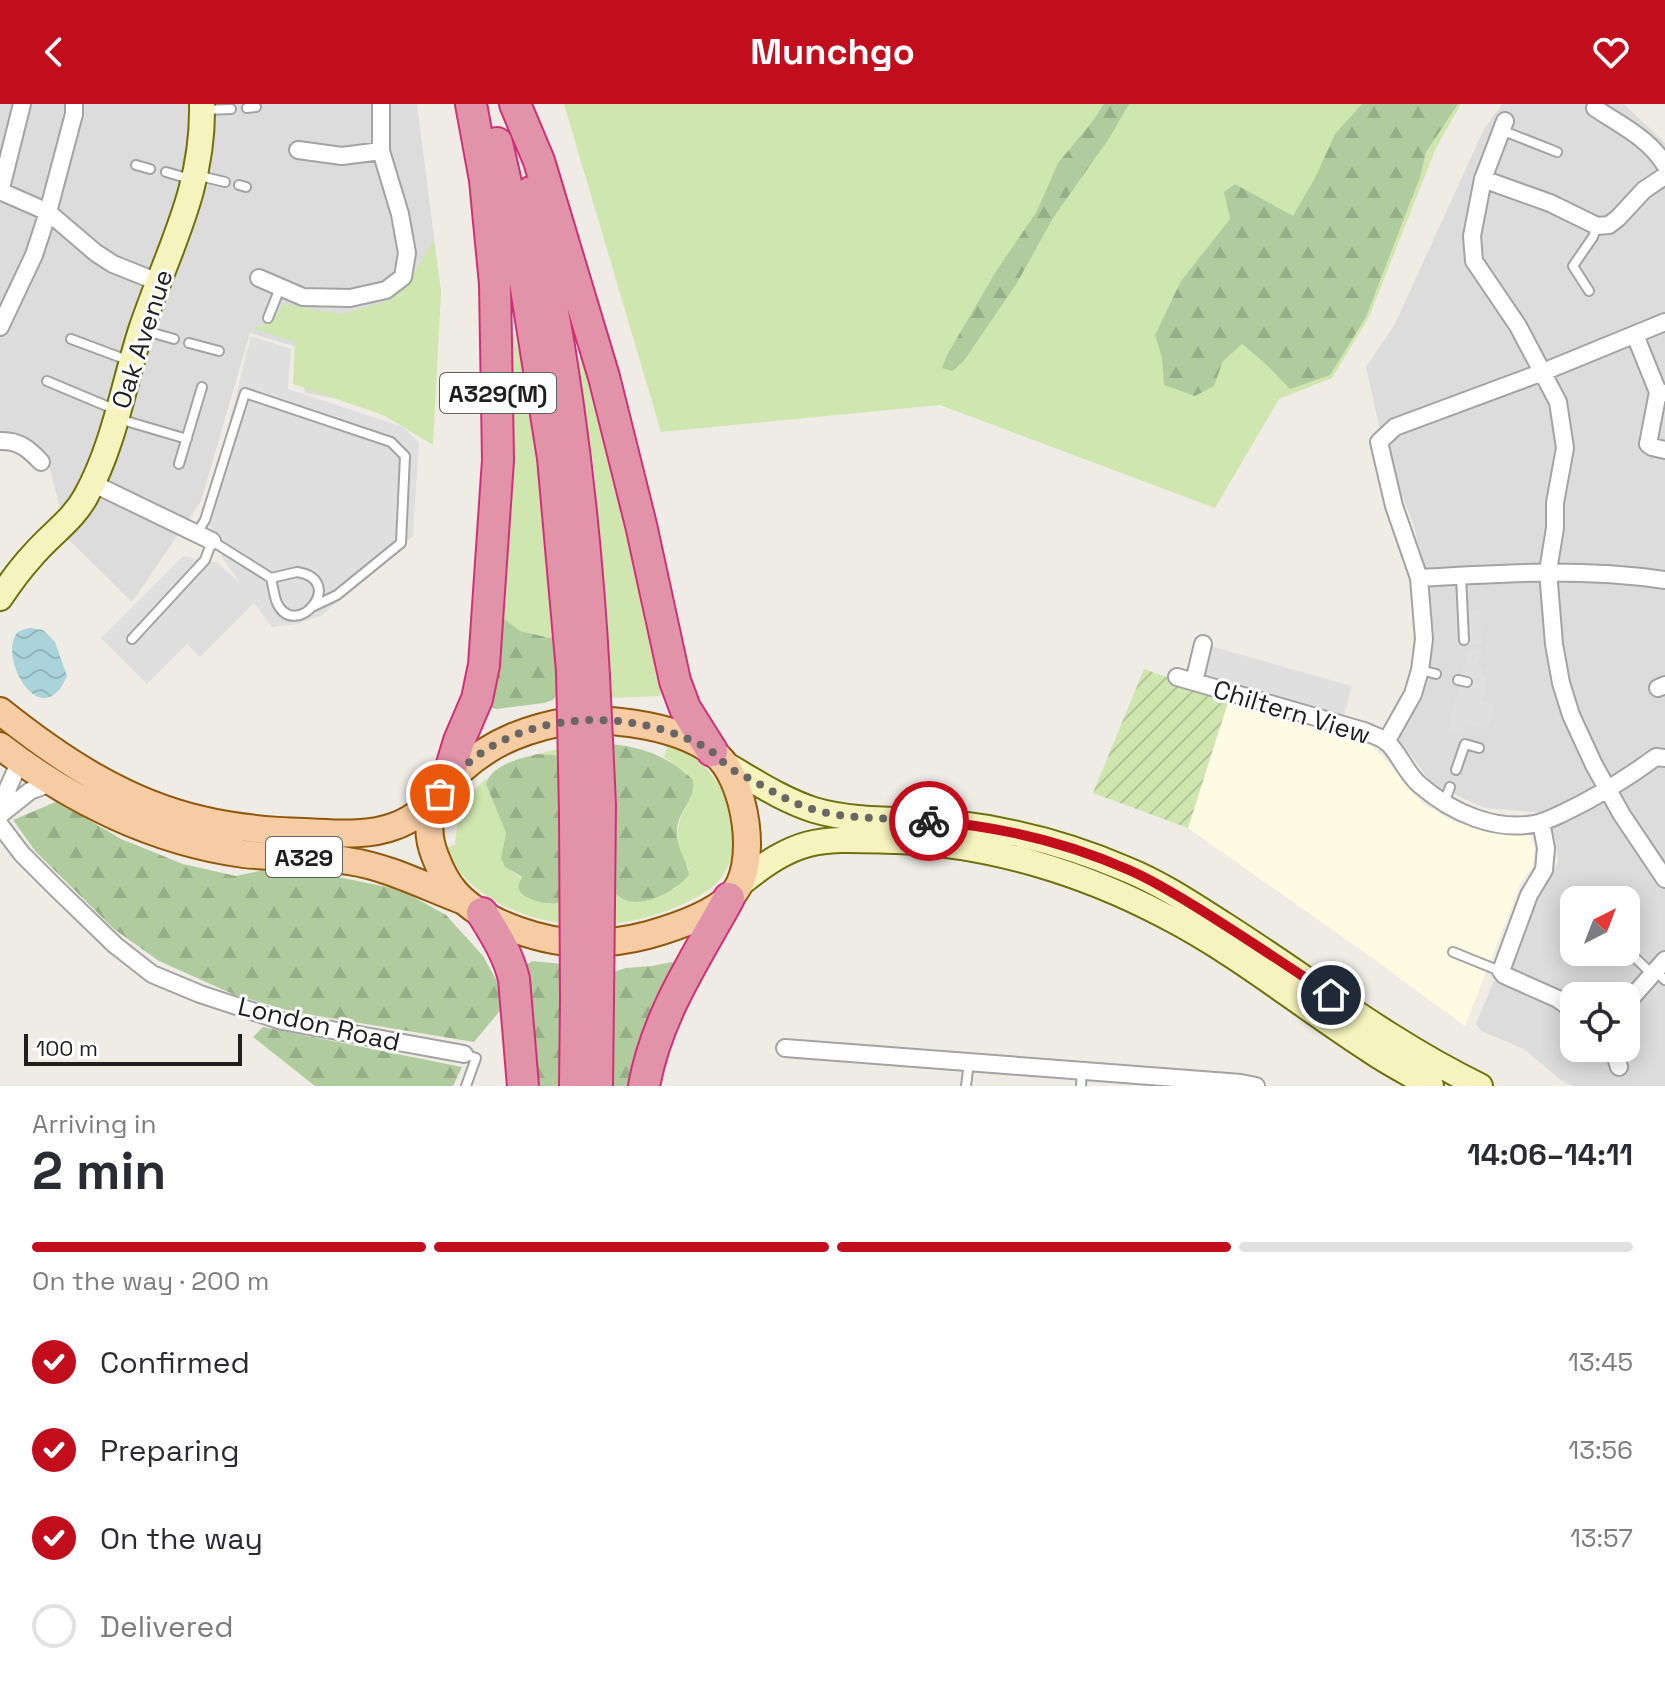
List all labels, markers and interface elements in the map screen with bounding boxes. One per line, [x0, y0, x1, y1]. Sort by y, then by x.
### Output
text: Munchgo [750, 29, 915, 75]
icon: back [32, 30, 76, 74]
icon: heart [1589, 30, 1633, 74]
street label: Oak Avenue [104, 265, 180, 413]
road number: A329(M) [440, 373, 556, 413]
street label: Chiltern View [1209, 672, 1375, 752]
pin [406, 760, 474, 828]
icon: bag [418, 772, 462, 816]
courier [889, 781, 969, 861]
icon: bike [907, 799, 951, 843]
road number: A329 [266, 837, 342, 877]
north arrow [1560, 886, 1640, 966]
map controls [1560, 886, 1640, 1062]
pin [1297, 961, 1365, 1029]
icon: home [1309, 973, 1353, 1017]
button: locate [1560, 982, 1640, 1062]
street label: London Road [235, 989, 403, 1059]
scale bar [24, 1030, 242, 1066]
text: 100 m [36, 1034, 98, 1062]
text: Arriving in [32, 1107, 156, 1141]
text: 14:06–14:11 [1467, 1135, 1633, 1174]
text: 2 min [32, 1138, 166, 1204]
text: On the way · 200 m [32, 1264, 269, 1298]
icon: check [32, 1340, 76, 1384]
text: Confirmed [100, 1343, 250, 1382]
text: 13:45 [1568, 1345, 1633, 1379]
icon: check [32, 1428, 76, 1472]
text: Preparing [100, 1431, 239, 1470]
text: 13:56 [1568, 1433, 1633, 1467]
icon: check [32, 1516, 76, 1560]
text: On the way [100, 1519, 263, 1558]
text: 13:57 [1570, 1521, 1633, 1555]
text: Delivered [100, 1607, 234, 1646]

